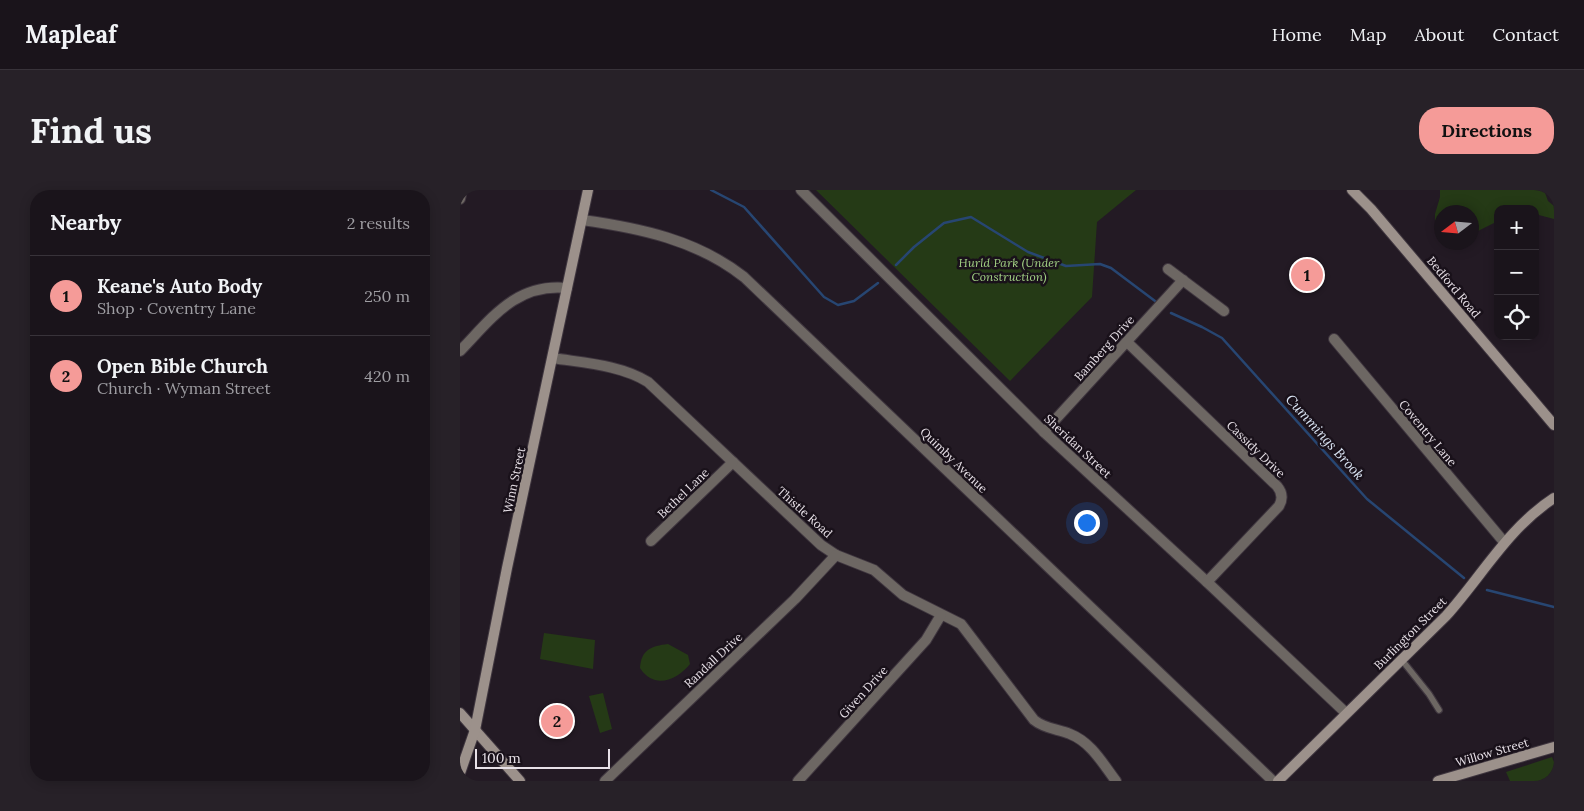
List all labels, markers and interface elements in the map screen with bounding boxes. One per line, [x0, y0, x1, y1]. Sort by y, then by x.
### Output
text: Mapleaf [25, 19, 117, 50]
text: Home [1272, 23, 1322, 46]
text: Map [1350, 23, 1386, 46]
text: About [1414, 23, 1464, 46]
text: Contact [1492, 23, 1559, 46]
button: Directions [1419, 107, 1554, 154]
text: Find us [30, 108, 152, 153]
north arrow [1434, 205, 1479, 250]
map controls [1494, 205, 1539, 340]
button: + [1494, 205, 1539, 250]
text: Nearby [50, 209, 121, 236]
text: 2 results [347, 213, 410, 233]
button: − [1494, 250, 1539, 295]
street label: Bedford Road [1424, 253, 1484, 321]
park label: Hurld Park (Under Construction) [959, 255, 1060, 285]
pin: 1 [1291, 256, 1323, 294]
text: Keane's Auto Body [97, 274, 262, 298]
text: 1 [63, 286, 69, 306]
text: 250 m [364, 286, 410, 306]
button: locate [1494, 295, 1539, 340]
text: Shop · Coventry Lane [97, 298, 256, 318]
street label: Bamberg Drive [1071, 312, 1138, 384]
text: Open Bible Church [97, 354, 268, 378]
text: 2 [62, 366, 70, 386]
text: 420 m [364, 366, 410, 386]
text: Church · Wyman Street [97, 378, 271, 398]
water label: Cummings Brook [1282, 390, 1368, 484]
street label: Coventry Lane [1396, 397, 1460, 470]
street label: Sheridan Street [1041, 411, 1115, 481]
street label: Cassidy Drive [1224, 417, 1289, 481]
street label: Quimby Avenue [917, 424, 991, 496]
street label: Winn Street [500, 445, 528, 514]
street label: Bethel Lane [654, 464, 712, 521]
street label: Thistle Road [774, 483, 836, 541]
your location [1074, 510, 1100, 536]
street label: Burlington Street [1371, 593, 1450, 672]
street label: Randall Drive [681, 629, 746, 691]
street label: Given Drive [836, 662, 891, 721]
pin: 2 [541, 702, 573, 740]
street label: Willow Street [1454, 734, 1531, 770]
scale bar [475, 746, 610, 769]
text: 100 m [482, 749, 521, 767]

